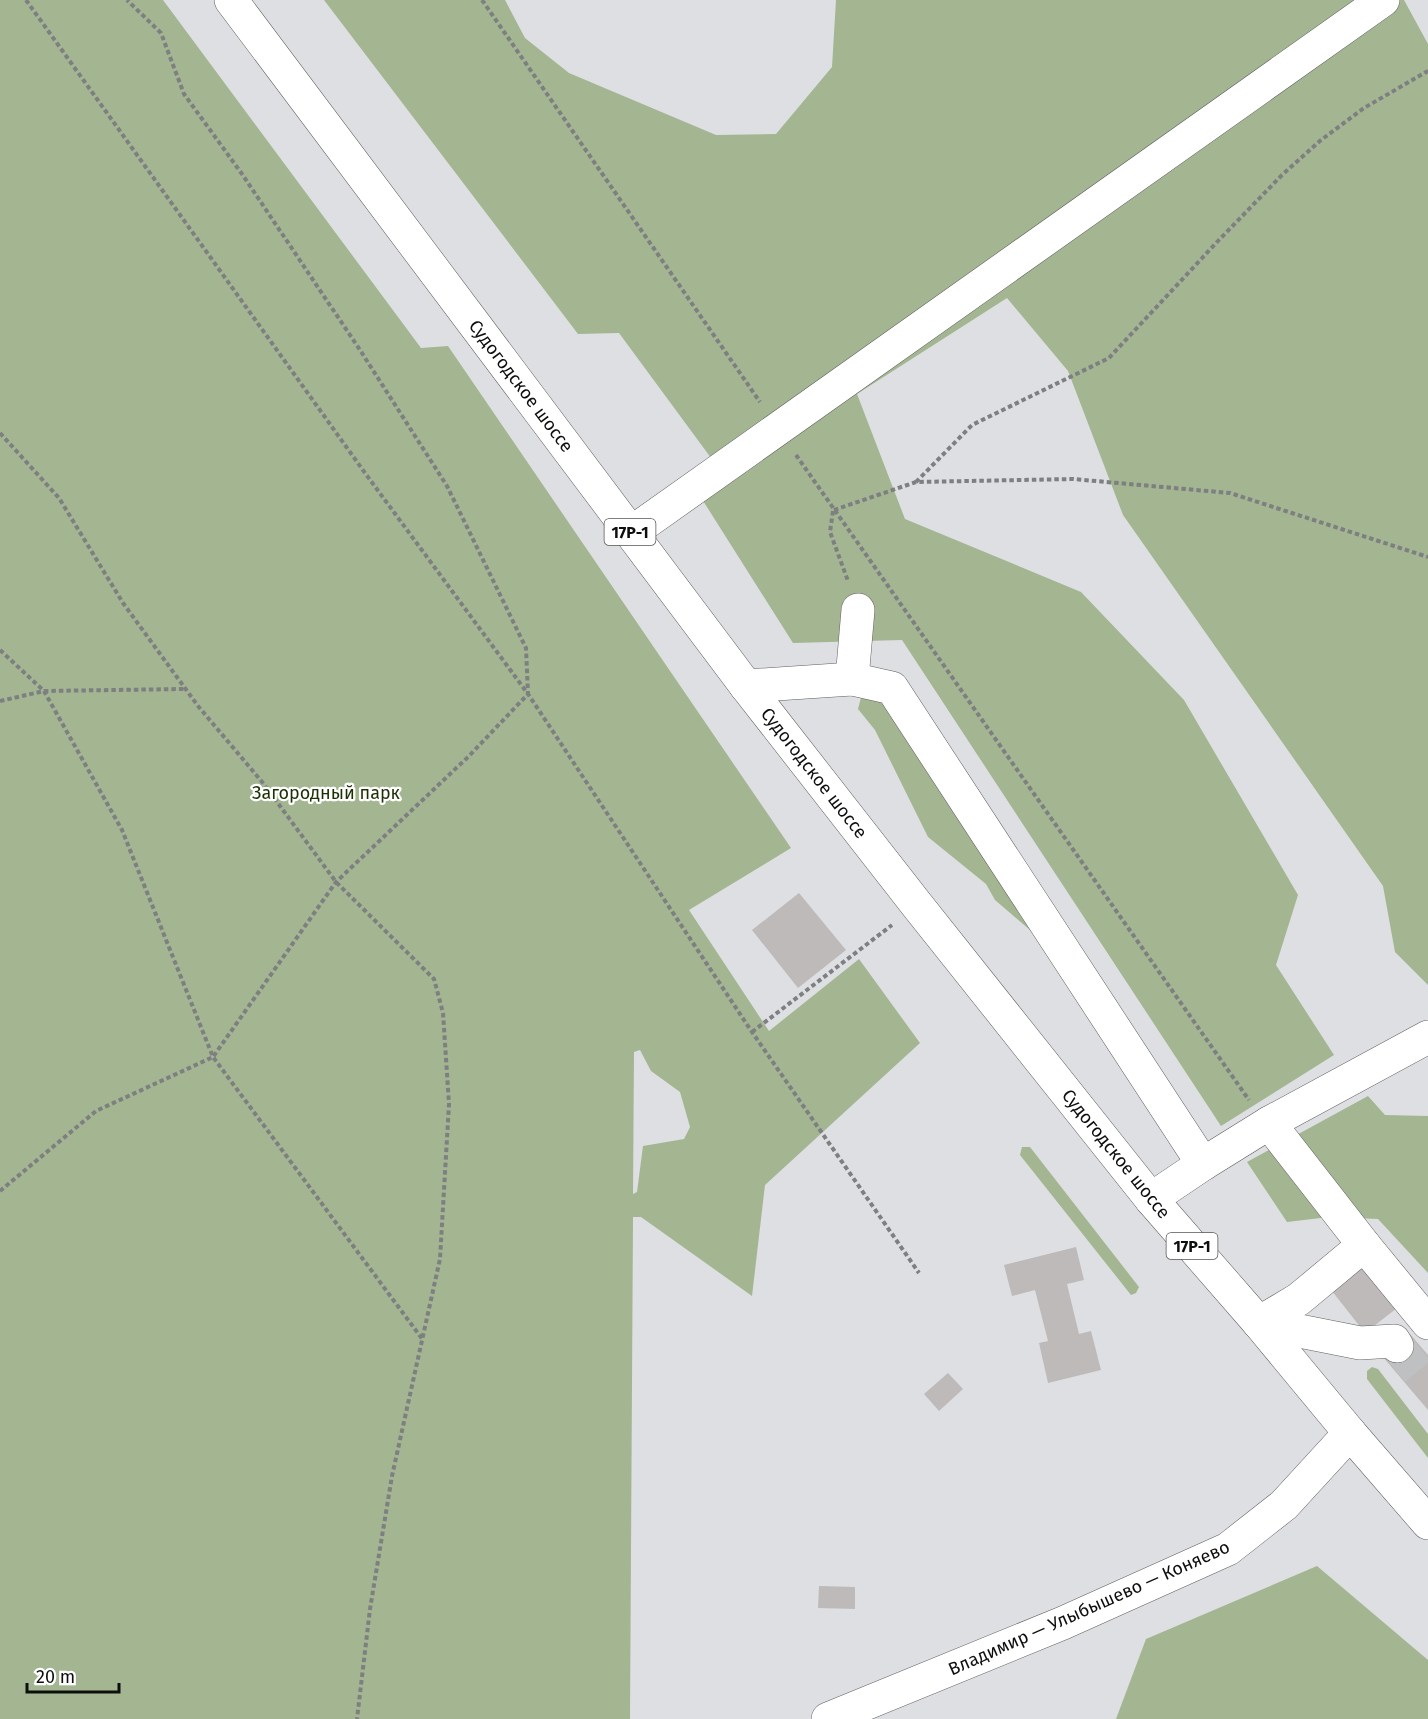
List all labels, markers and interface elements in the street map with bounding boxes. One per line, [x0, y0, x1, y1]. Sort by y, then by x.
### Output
street label: Судогодское шоссе [464, 315, 578, 457]
road number: 17Р-1 [604, 519, 656, 545]
street label: Судогодское шоссе [756, 703, 872, 843]
park label: Загородный парк [252, 782, 401, 804]
street label: Судогодское шоссе [1057, 1085, 1175, 1223]
road number: 17Р-1 [1166, 1233, 1218, 1259]
street label: Владимир — Улыбышево — Коняево [945, 1536, 1233, 1680]
scale bar [27, 1656, 118, 1694]
text: 20 m [36, 1666, 75, 1688]

